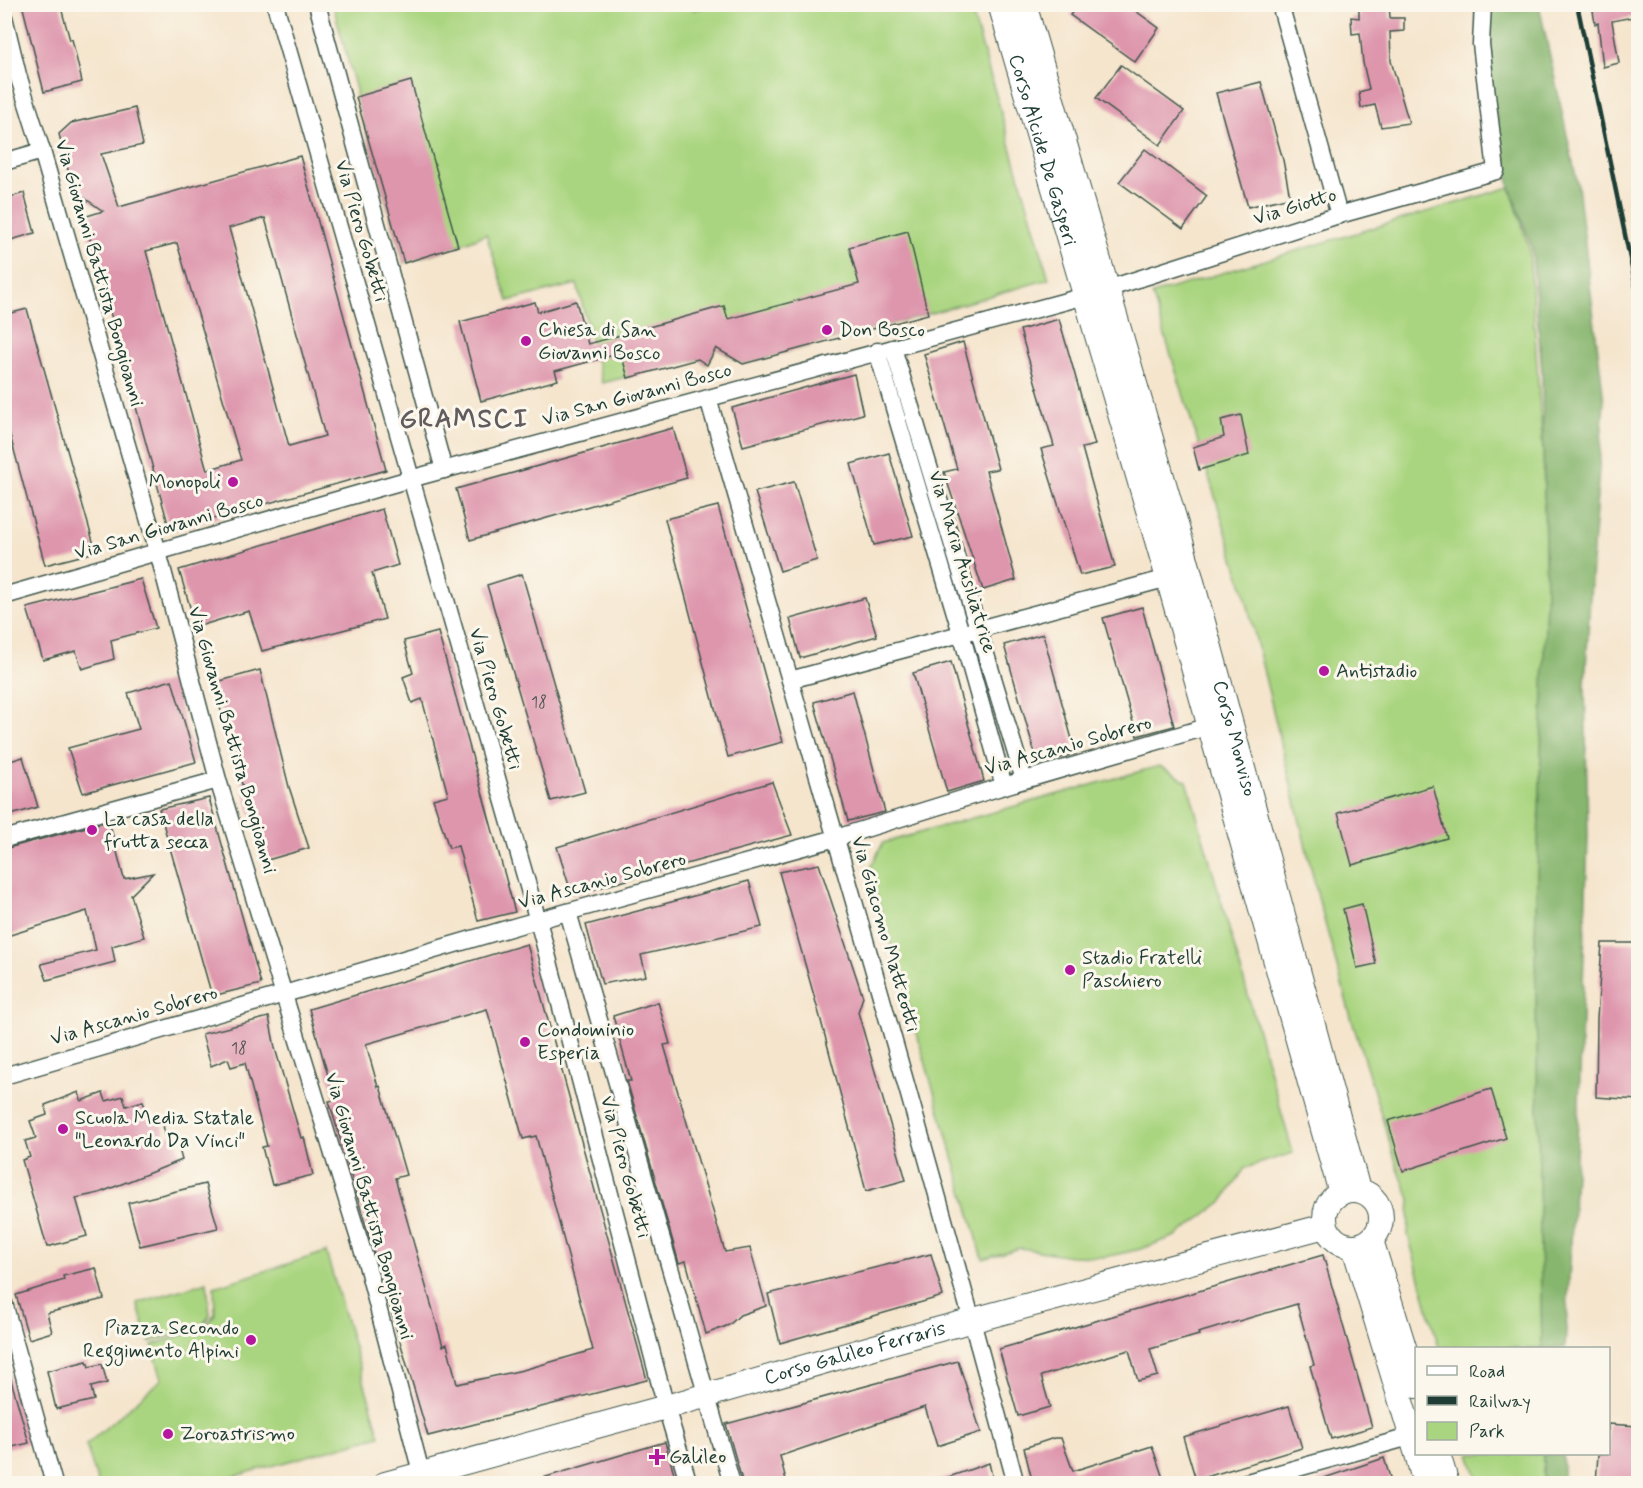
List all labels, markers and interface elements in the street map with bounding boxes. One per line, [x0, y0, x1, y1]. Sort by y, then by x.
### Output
street label: Corso Alcide De Gasperi [1002, 51, 1083, 249]
street label: Via Giovanni Battista Bongioanni [47, 136, 150, 410]
street label: Via Piero Gobetti [328, 157, 394, 305]
street label: Via Giotto [1250, 182, 1340, 232]
place label: Chiesa di San Giovanni Bosco [538, 317, 661, 367]
place label: Don Bosco [839, 317, 925, 344]
marker: Don Bosco [820, 323, 834, 337]
marker: Chiesa di San Giovanni Bosco [519, 334, 533, 348]
street label: Via San Giovanni Bosco [539, 357, 735, 433]
district label: GRAMSCI [399, 403, 529, 437]
street label: Via Maria Ausiliatrice [921, 467, 1003, 657]
place label: Monopoli [149, 469, 221, 496]
marker: Monopoli [226, 475, 240, 489]
street label: Via San Giovanni Bosco [71, 487, 267, 567]
street label: Via Giovanni Battista Bongioanni [180, 603, 283, 877]
street label: Via Piero Gobetti [462, 625, 528, 773]
place label: Antistadio [1336, 658, 1417, 685]
marker: Antistadio [1317, 664, 1331, 678]
street label: Corso Monviso [1206, 677, 1263, 799]
house number: 18 [531, 692, 547, 713]
street label: Via Ascanio Sobrero [981, 709, 1155, 783]
place label: La casa della frutta secca [104, 806, 214, 856]
marker: La casa della frutta secca [85, 823, 99, 837]
street label: Via Giacomo Matteotti [844, 833, 926, 1035]
street label: Via Ascanio Sobrero [515, 846, 689, 916]
place label: Stadio Fratelli Paschiero [1082, 945, 1202, 995]
marker: Stadio Fratelli Paschiero [1063, 963, 1077, 977]
street label: Via Ascanio Sobrero [47, 979, 221, 1053]
place label: Condominio Esperia [537, 1017, 634, 1067]
marker: Condominio Esperia [518, 1035, 532, 1049]
house number: 18 [231, 1038, 247, 1059]
street label: Via Giovanni Battista Bongioanni [317, 1069, 420, 1343]
street label: Via Piero Gobetti [593, 1093, 657, 1241]
place label: Scuola Media Statale "Leonardo Da Vinci" [75, 1105, 254, 1155]
marker: Scuola Media Statale "Leonardo Da Vinci" [56, 1122, 70, 1136]
place label: Piazza Secondo Reggimento Alpini [83, 1315, 239, 1367]
street label: Corso Galileo Ferraris [761, 1315, 949, 1391]
marker: Piazza Secondo Reggimento Alpini [244, 1333, 258, 1347]
legend [1415, 1347, 1610, 1455]
text: Road [1469, 1360, 1505, 1384]
text: Railway [1469, 1390, 1531, 1414]
text: Park [1469, 1420, 1505, 1444]
place label: Zoroastrismo [180, 1421, 295, 1448]
marker: Zoroastrismo [161, 1427, 175, 1441]
place label: Galileo [669, 1444, 726, 1471]
marker: Galileo [650, 1450, 664, 1464]

